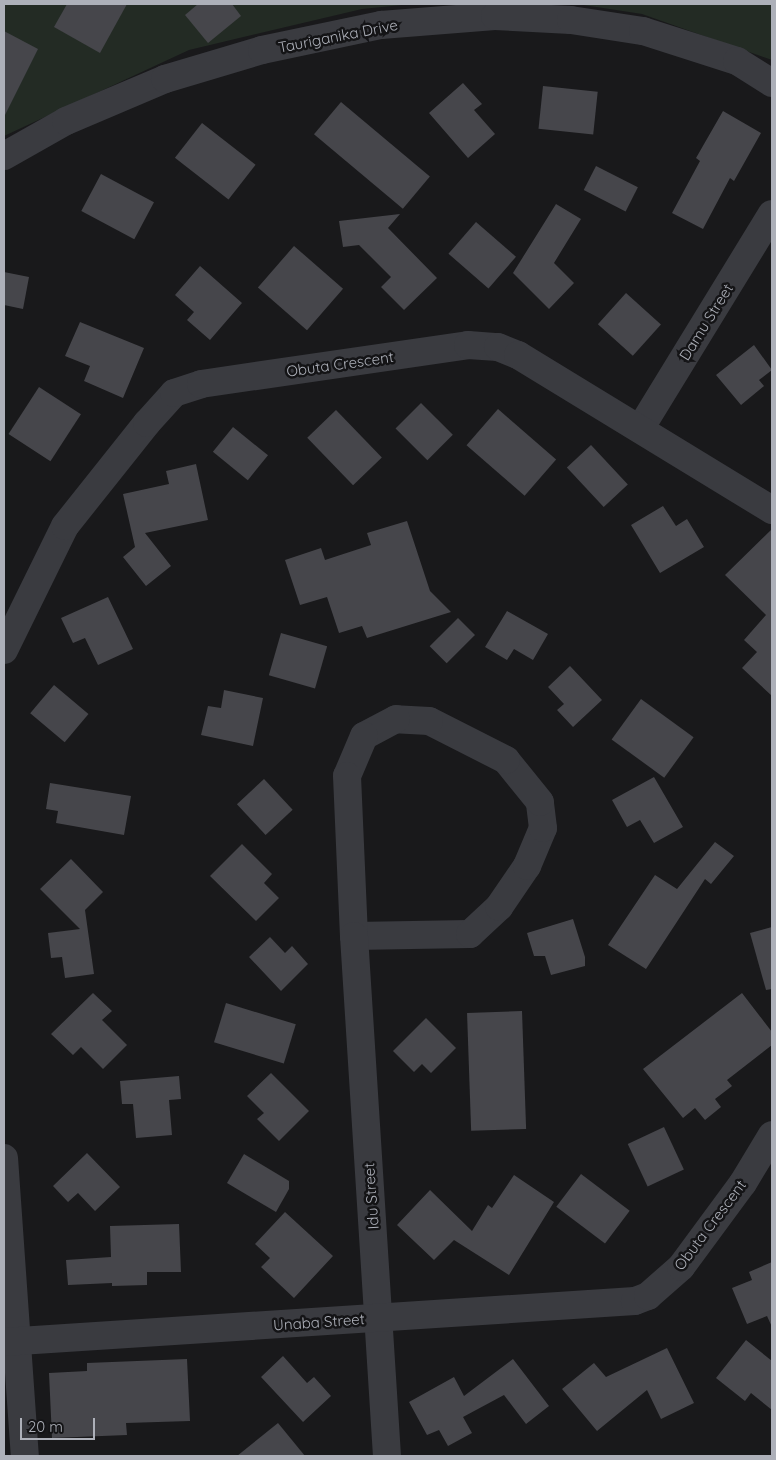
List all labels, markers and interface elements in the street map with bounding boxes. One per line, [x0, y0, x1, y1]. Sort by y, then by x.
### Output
street label: Tauriganika Drive [277, 16, 399, 56]
street label: Damu Street [675, 280, 737, 364]
street label: Obuta Crescent [285, 348, 395, 380]
street label: Idu Street [360, 1162, 382, 1230]
street label: Obuta Crescent [670, 1176, 750, 1274]
street label: Unaba Street [273, 1310, 365, 1334]
scale bar [22, 1408, 98, 1440]
text: 20 m [28, 1417, 63, 1436]

